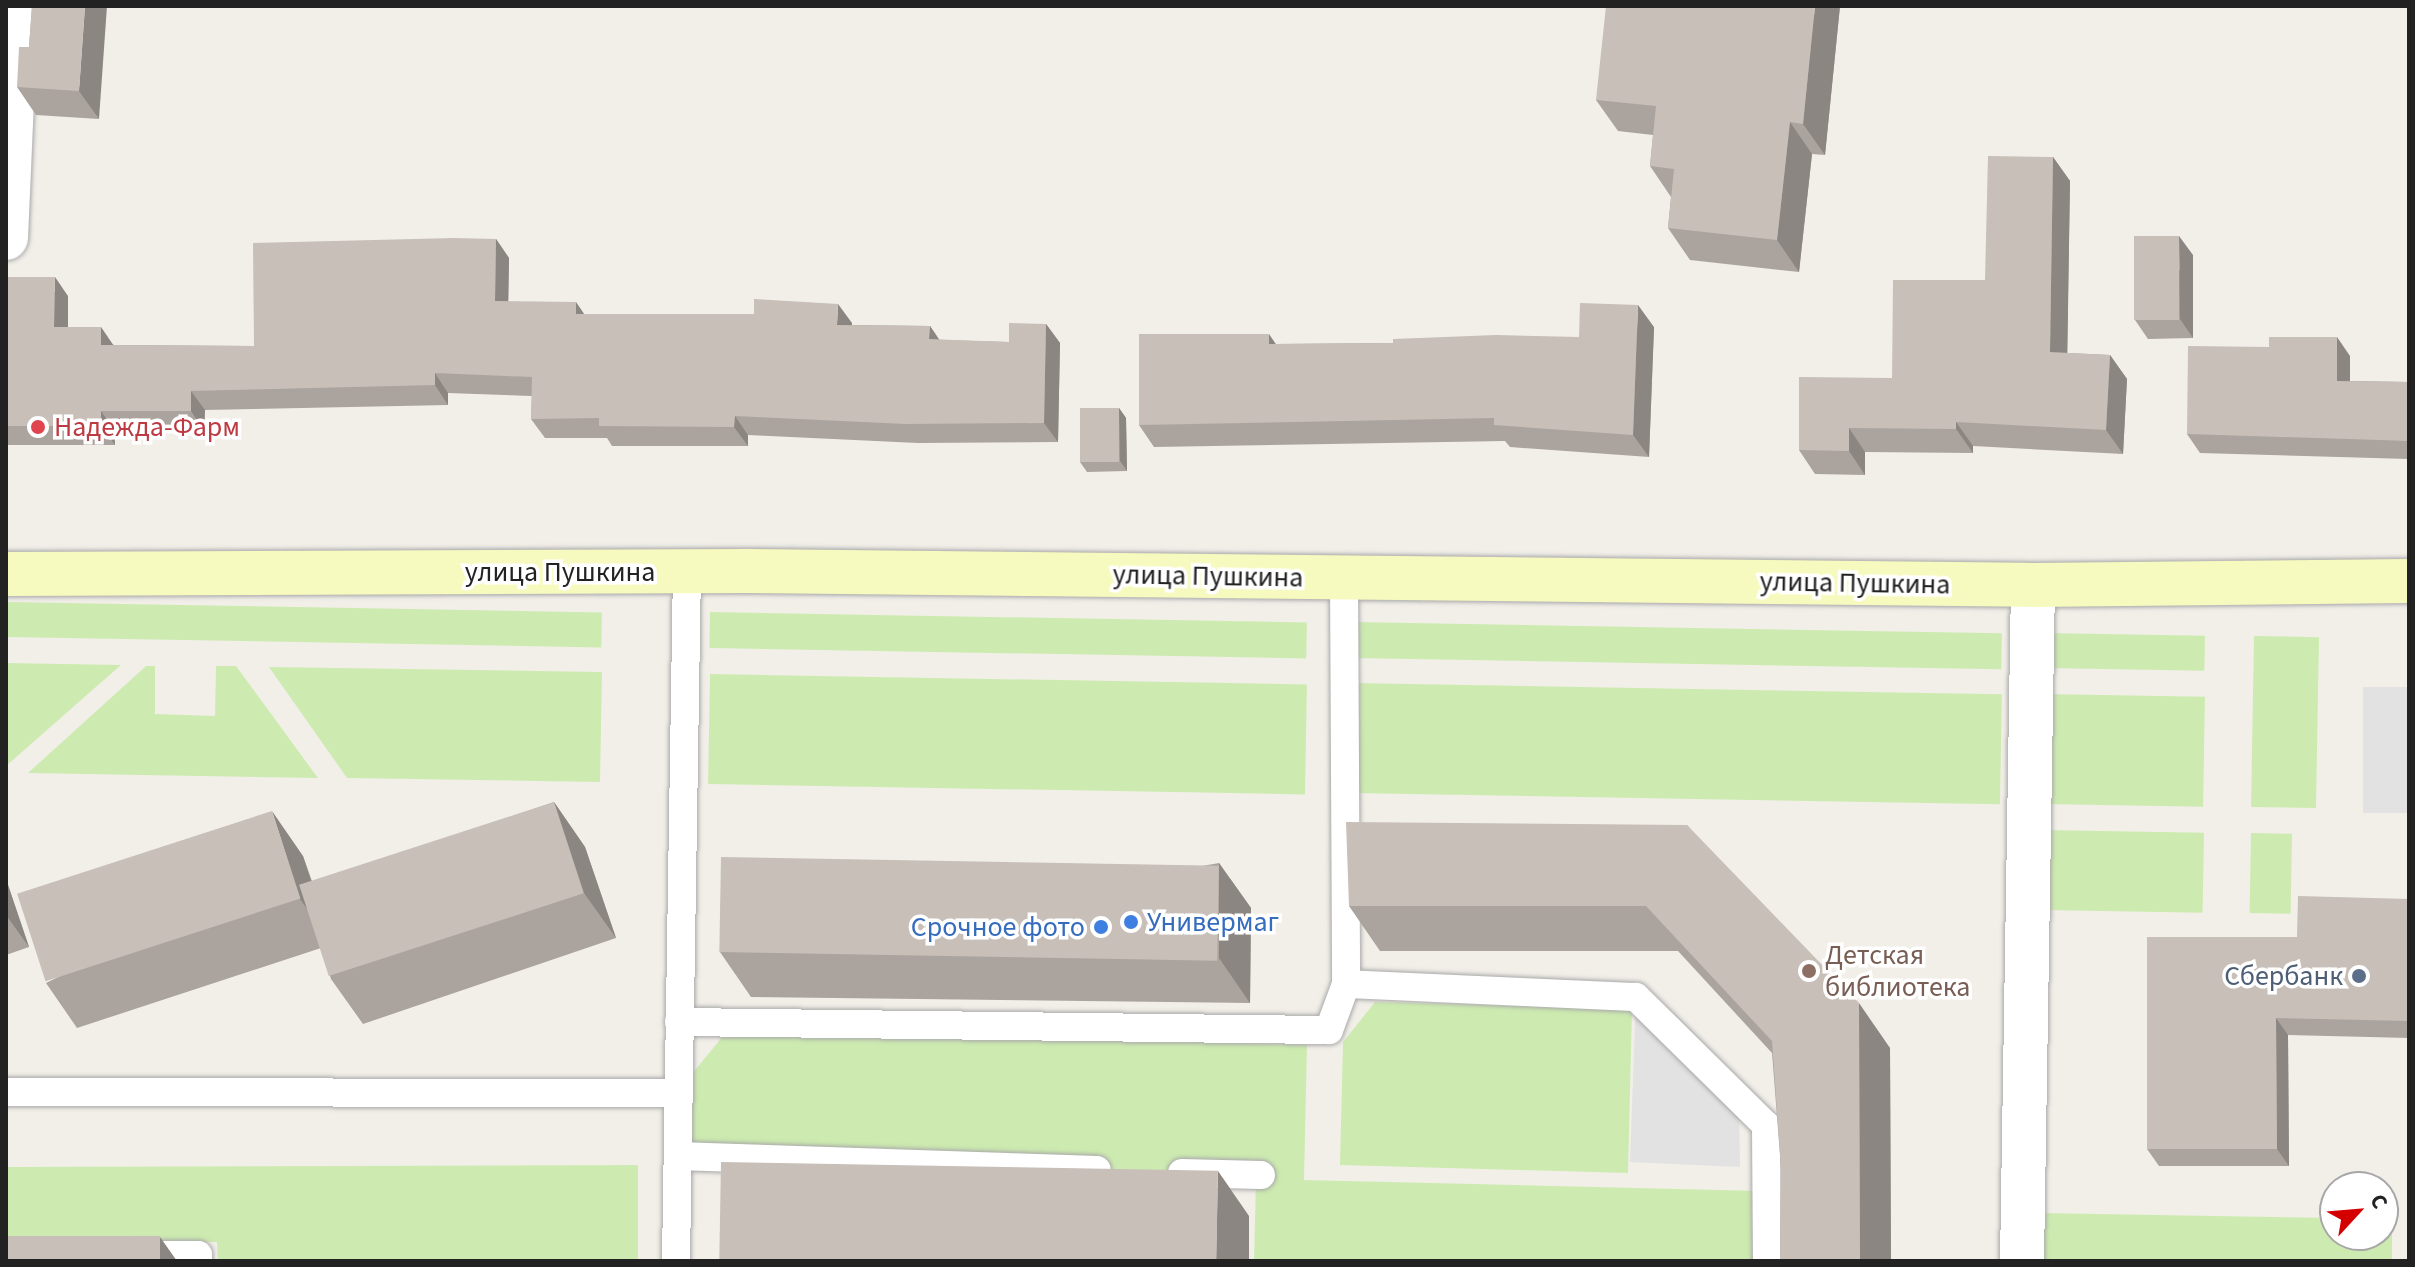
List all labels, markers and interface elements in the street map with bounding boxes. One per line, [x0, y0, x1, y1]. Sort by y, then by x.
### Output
place label: Надежда-Фарм [54, 410, 240, 444]
marker: Надежда-Фарм [29, 418, 47, 436]
street label: улица Пушкина [465, 555, 655, 589]
street label: улица Пушкина [1112, 558, 1304, 594]
street label: улица Пушкина [1759, 565, 1951, 601]
place label: Универмаг [1147, 905, 1279, 939]
place label: Срочное фото [911, 910, 1085, 944]
marker: Универмаг [1122, 913, 1140, 931]
marker: Срочное фото [1092, 918, 1110, 936]
place label: Детская библиотека [1825, 938, 1970, 1004]
place label: Сбербанк [2224, 959, 2343, 993]
marker: Детская библиотека [1800, 962, 1818, 980]
marker: Сбербанк [2350, 967, 2368, 985]
north arrow [2319, 1171, 2399, 1251]
text: С [2362, 1189, 2396, 1214]

